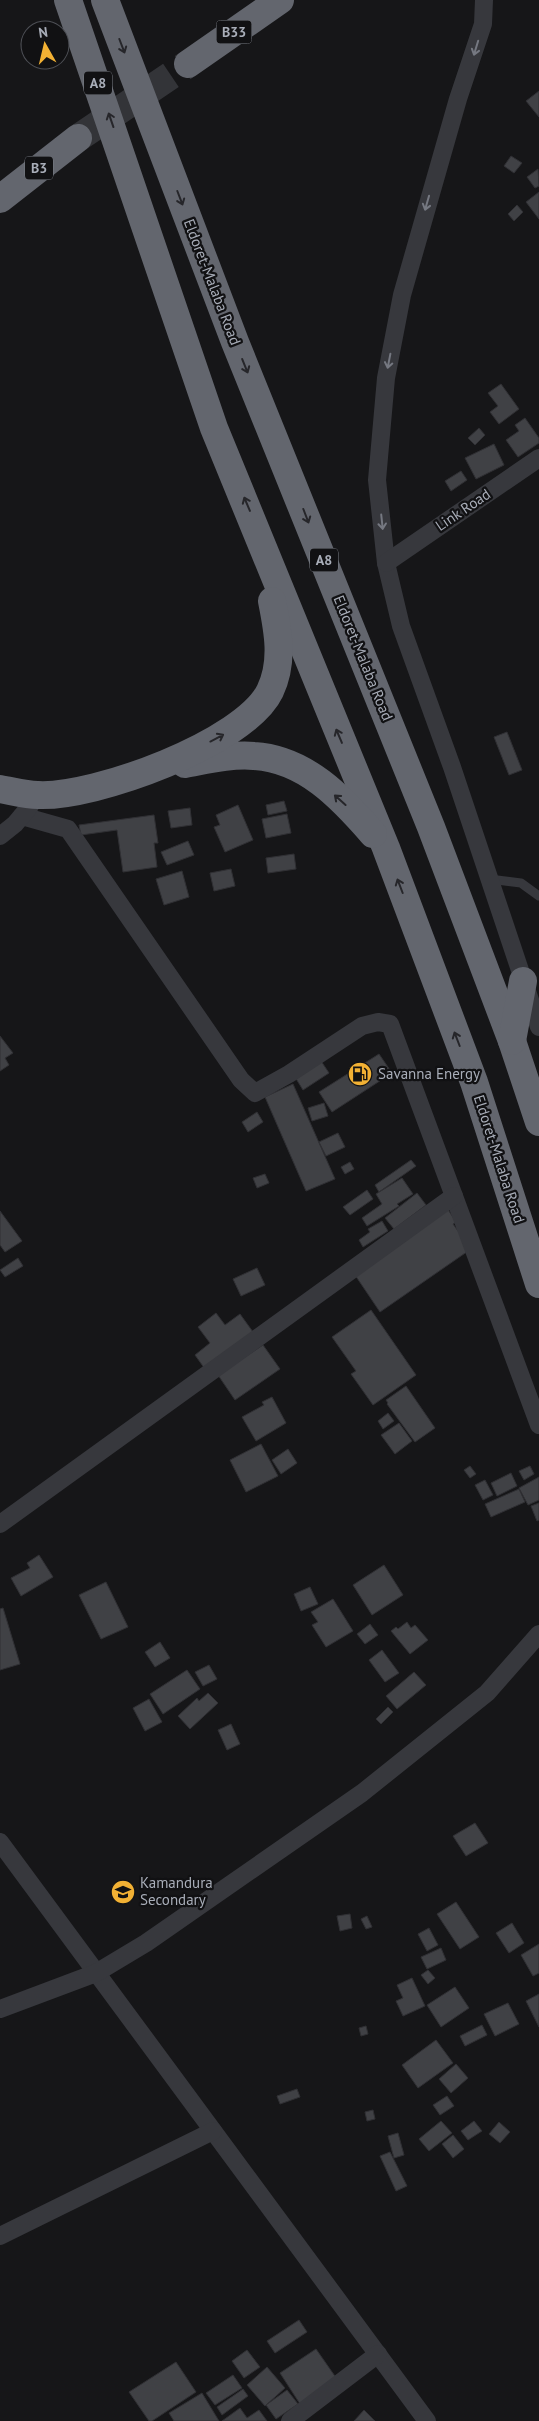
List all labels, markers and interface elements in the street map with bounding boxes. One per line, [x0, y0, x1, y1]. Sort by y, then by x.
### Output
north arrow [20, 20, 70, 70]
road number: B33 [216, 21, 252, 44]
text: N [37, 23, 49, 42]
one-way arrow [119, 38, 128, 53]
one-way arrow [470, 39, 480, 55]
road number: A8 [84, 72, 112, 95]
one-way arrow [105, 112, 115, 128]
road number: B3 [25, 156, 53, 180]
one-way arrow [176, 189, 185, 205]
one-way arrow [422, 194, 432, 210]
street label: Eldoret-Malaba Road [180, 216, 245, 348]
one-way arrow [384, 352, 394, 368]
one-way arrow [241, 358, 250, 373]
street label: Link Road [432, 484, 494, 535]
one-way arrow [241, 497, 251, 512]
one-way arrow [302, 508, 312, 523]
one-way arrow [377, 514, 387, 530]
road number: A8 [310, 548, 338, 572]
street label: Eldoret-Malaba Road [330, 592, 397, 723]
one-way arrow [334, 729, 343, 744]
one-way arrow [210, 733, 225, 743]
one-way arrow [334, 794, 347, 806]
one-way arrow [395, 879, 404, 895]
one-way arrow [452, 1031, 461, 1047]
fuel station icon: Savanna Energy [347, 1061, 373, 1087]
place label: Savanna Energy [378, 1064, 480, 1083]
street label: Eldoret-Malaba Road [470, 1092, 529, 1225]
place label: Kamandura Secondary [140, 1873, 213, 1909]
school or university icon: Kamandura Secondary [110, 1879, 136, 1905]

